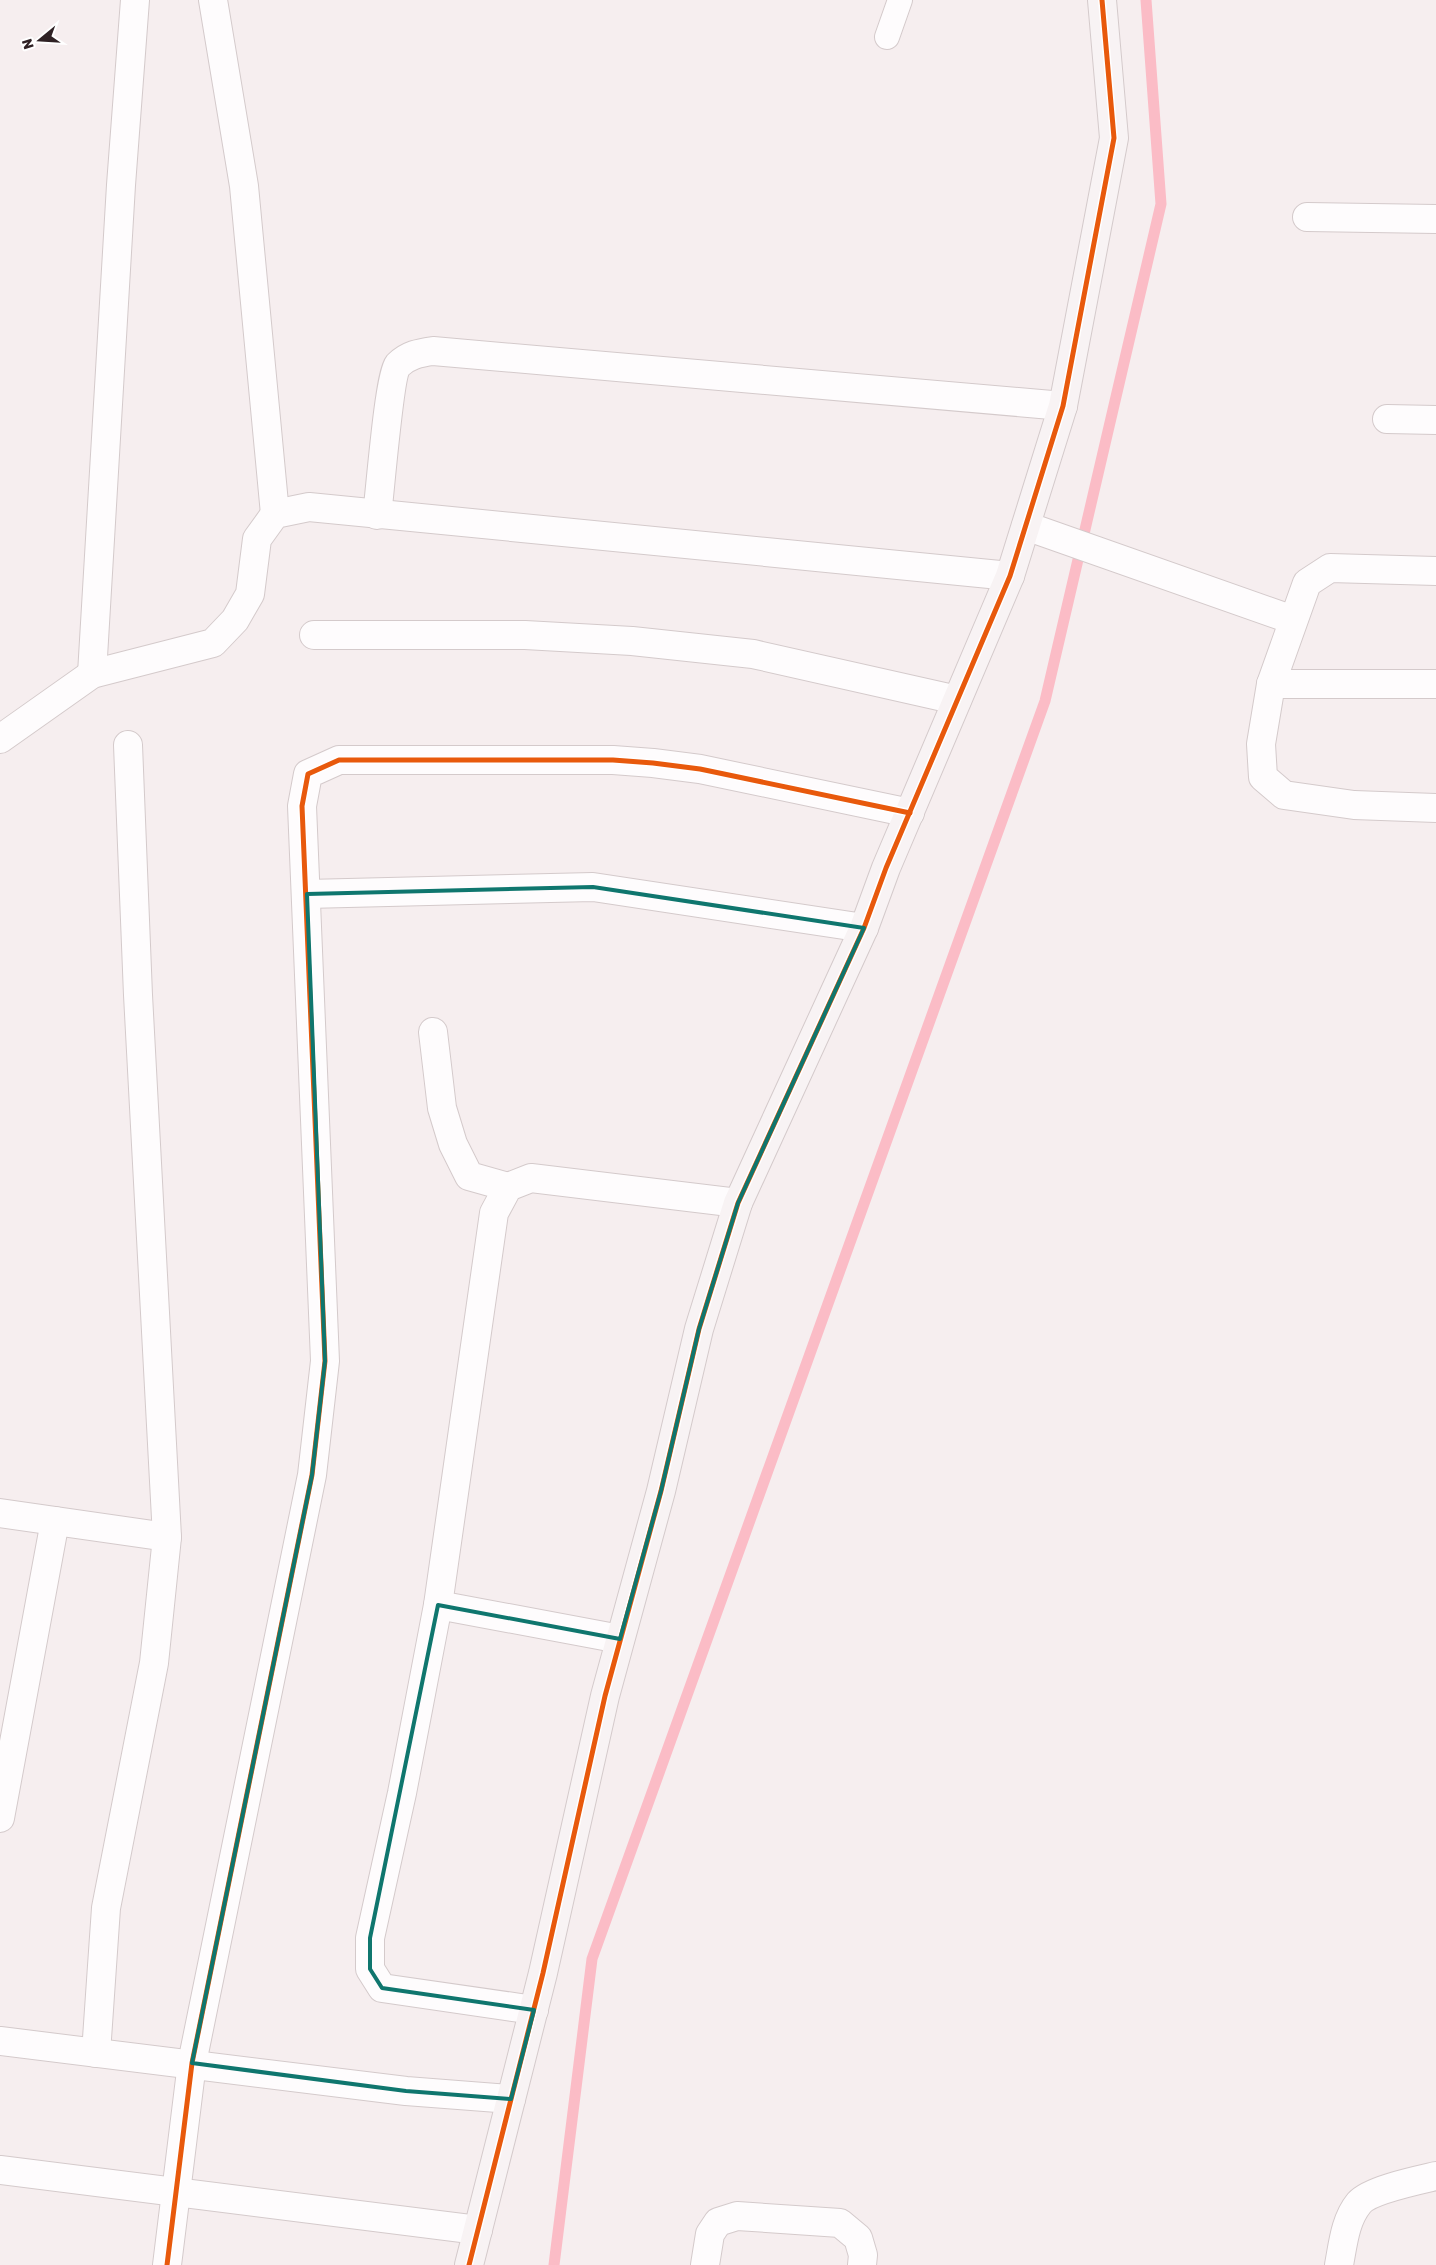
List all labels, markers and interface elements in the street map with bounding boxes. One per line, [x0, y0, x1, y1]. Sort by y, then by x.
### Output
north arrow [15, 15, 65, 65]
text: N [18, 36, 38, 51]

